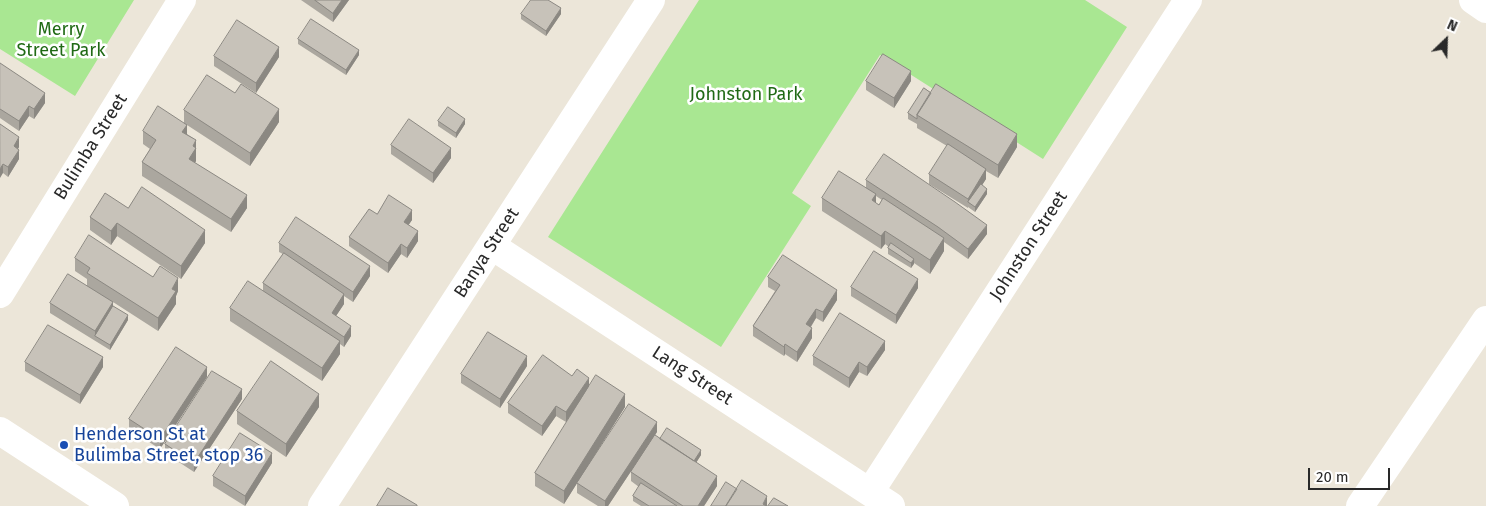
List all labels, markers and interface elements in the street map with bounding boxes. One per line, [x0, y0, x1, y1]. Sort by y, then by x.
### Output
north arrow [1421, 15, 1471, 65]
text: N [1445, 16, 1460, 35]
park label: Merry Street Park [16, 19, 106, 62]
park label: Johnston Park [690, 84, 802, 106]
street label: Bulimba Street [50, 90, 132, 204]
street label: Johnston Street [986, 187, 1072, 305]
street label: Banya Street [450, 204, 524, 302]
street label: Lang Street [648, 342, 736, 410]
place label: Henderson St at Bulimba Street, stop 36 [74, 424, 263, 466]
marker: Henderson St at Bulimba Street, stop 36 [58, 439, 70, 451]
scale bar [1311, 458, 1394, 490]
text: 20 m [1316, 468, 1349, 486]

